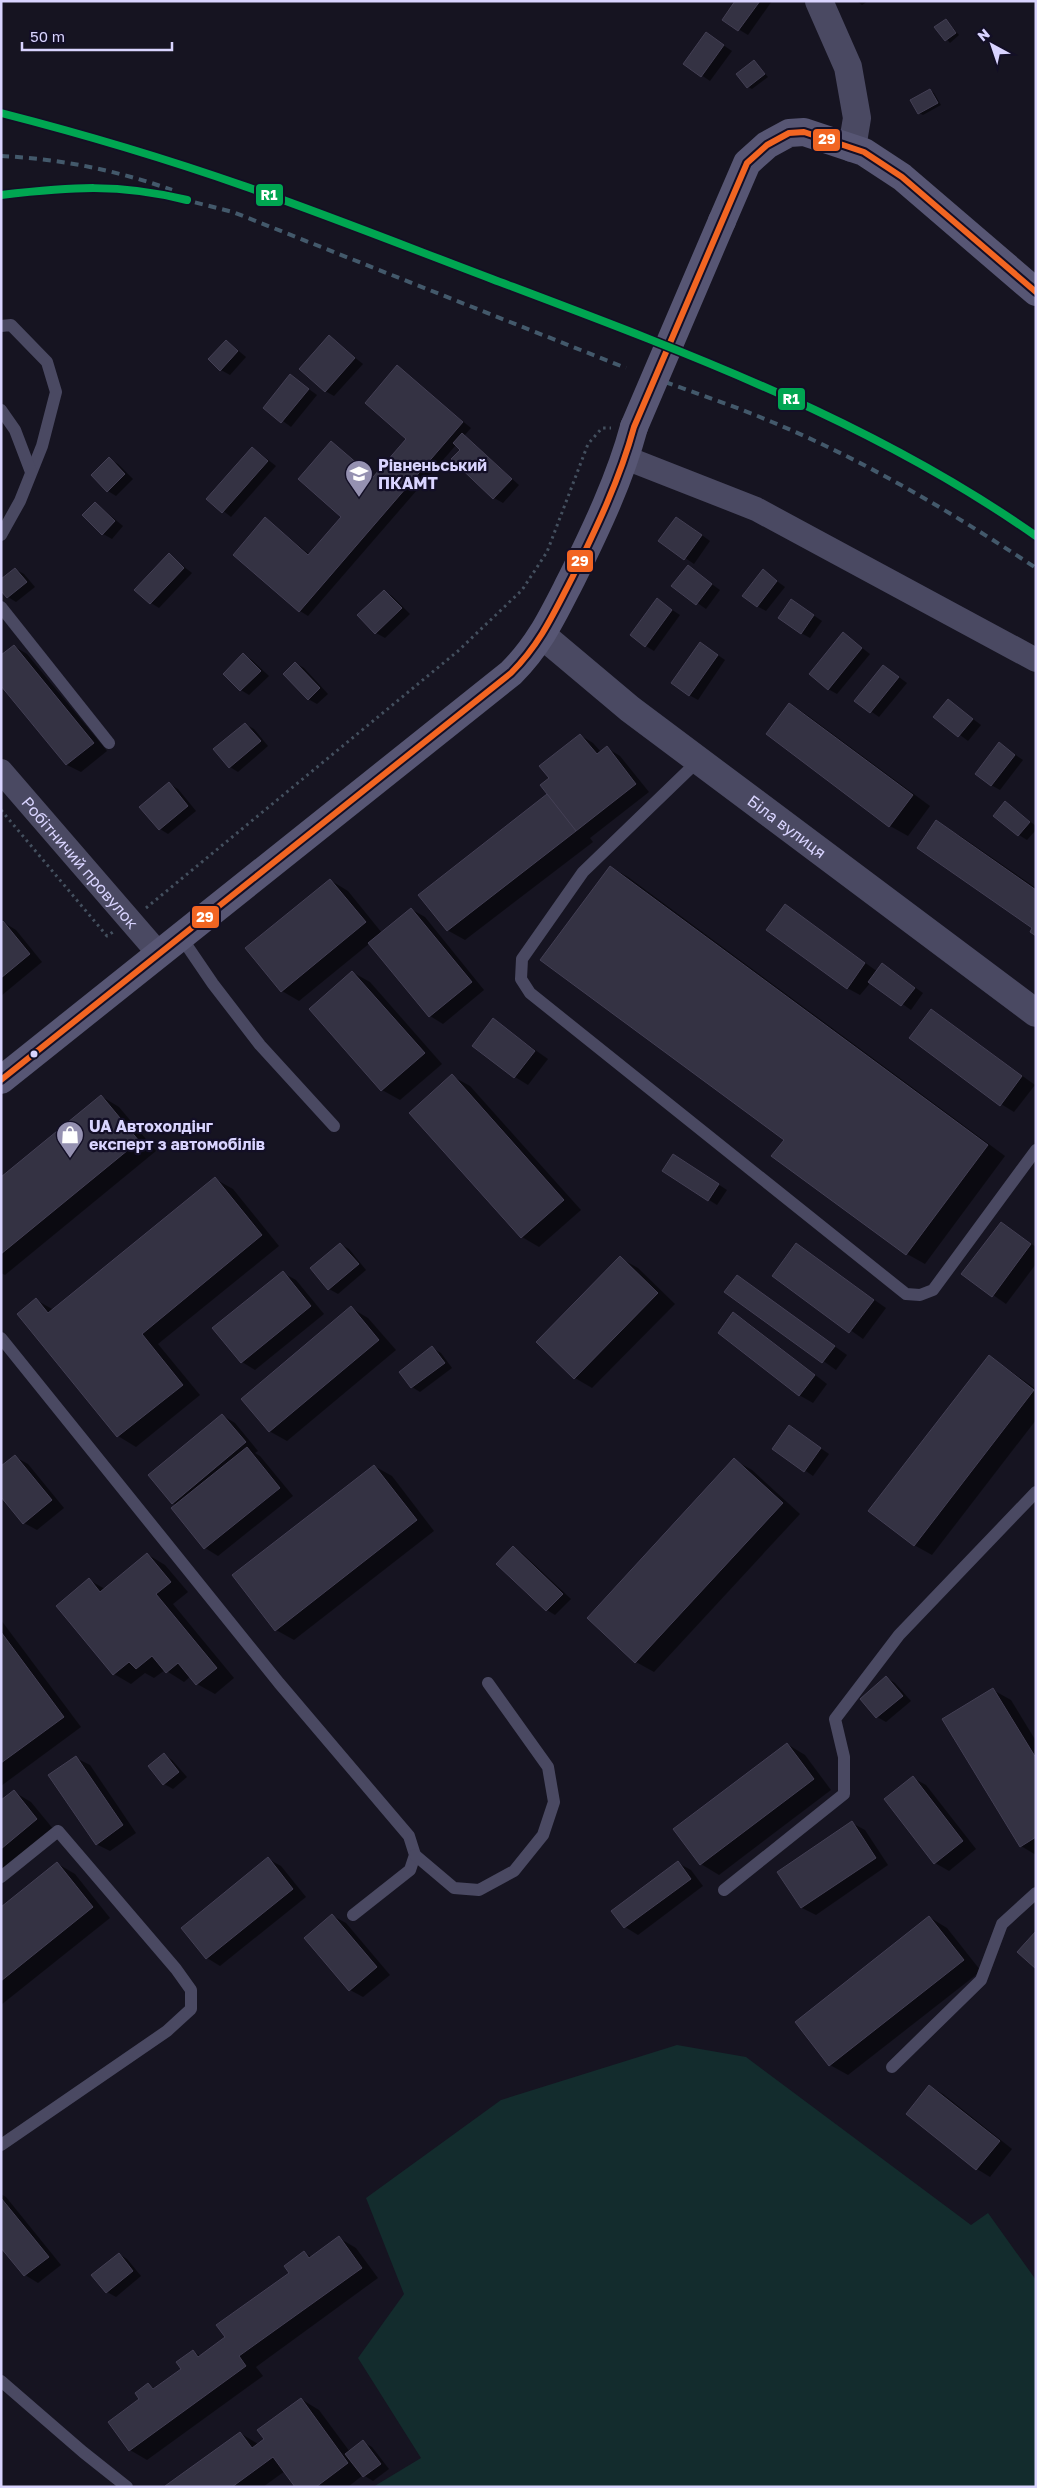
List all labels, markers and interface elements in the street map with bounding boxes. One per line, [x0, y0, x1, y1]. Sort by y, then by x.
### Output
scale bar [22, 20, 172, 52]
north arrow [967, 20, 1017, 70]
text: N [974, 25, 993, 45]
text: 50 m [30, 27, 65, 45]
line badge: 29 [812, 128, 841, 152]
text: 29 [818, 130, 836, 147]
line badge: R1 [255, 183, 284, 207]
text: R1 [261, 186, 277, 203]
line badge: R1 [777, 387, 806, 411]
text: R1 [783, 390, 799, 407]
place label: Рівненьський ПКАМТ [378, 455, 487, 493]
school or university icon: Рівненьський ПКАМТ [344, 459, 374, 498]
line badge: 29 [566, 549, 594, 573]
text: 29 [571, 552, 589, 569]
street label: Біла вулиця [744, 791, 830, 862]
street label: Робітничий провулок [18, 792, 143, 933]
line badge: 29 [191, 905, 220, 929]
text: 29 [196, 908, 214, 925]
unlabelled marker [29, 1049, 39, 1059]
place label: UA Автохолдінг експерт з автомобілів [89, 1116, 265, 1154]
shop icon: UA Автохолдінг експерт з автомобілів [55, 1120, 85, 1159]

